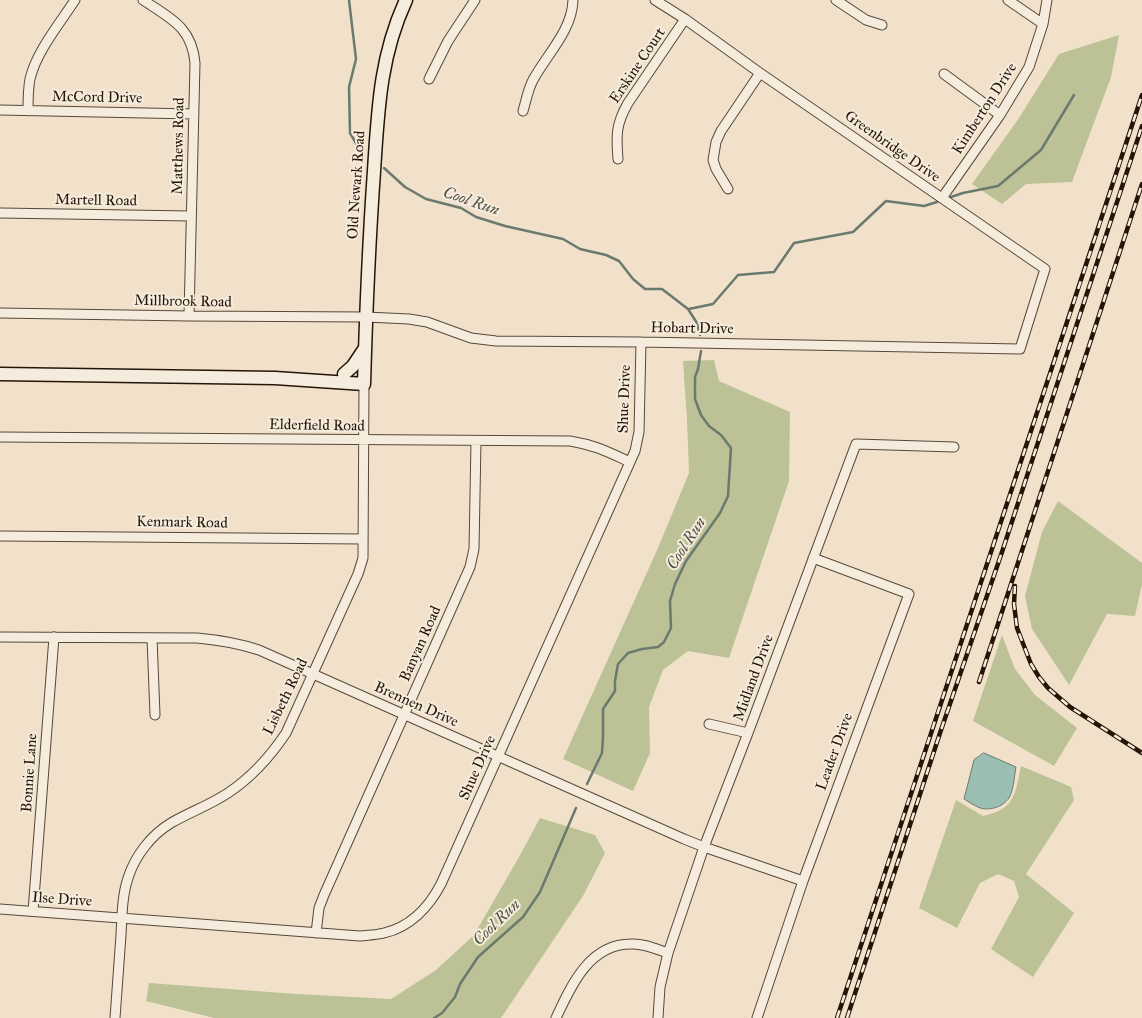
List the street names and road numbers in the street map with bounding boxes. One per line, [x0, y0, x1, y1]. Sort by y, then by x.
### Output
street label: Erskine Court [606, 25, 670, 107]
street label: Kimberton Drive [949, 60, 1021, 158]
street label: McCord Drive [52, 88, 142, 108]
street label: Matthews Road [169, 97, 189, 195]
street label: Greenbridge Drive [841, 107, 943, 187]
street label: Old Newark Road [344, 130, 370, 240]
street label: Martell Road [55, 191, 137, 211]
street label: Millbrook Road [134, 292, 232, 312]
street label: Hobart Drive [650, 319, 734, 339]
street label: Shue Drive [615, 364, 635, 434]
street label: Elderfield Road [269, 416, 365, 436]
street label: Kenmark Road [136, 513, 228, 533]
street label: Banyan Road [396, 603, 446, 685]
street label: Midland Drive [730, 632, 778, 724]
street label: Lisbeth Road [260, 656, 312, 738]
street label: Brennen Drive [371, 678, 461, 732]
street label: Leader Drive [813, 711, 857, 793]
street label: Bonnie Lane [18, 733, 42, 813]
street label: Shue Drive [456, 733, 500, 803]
street label: Ilse Drive [31, 889, 93, 911]

